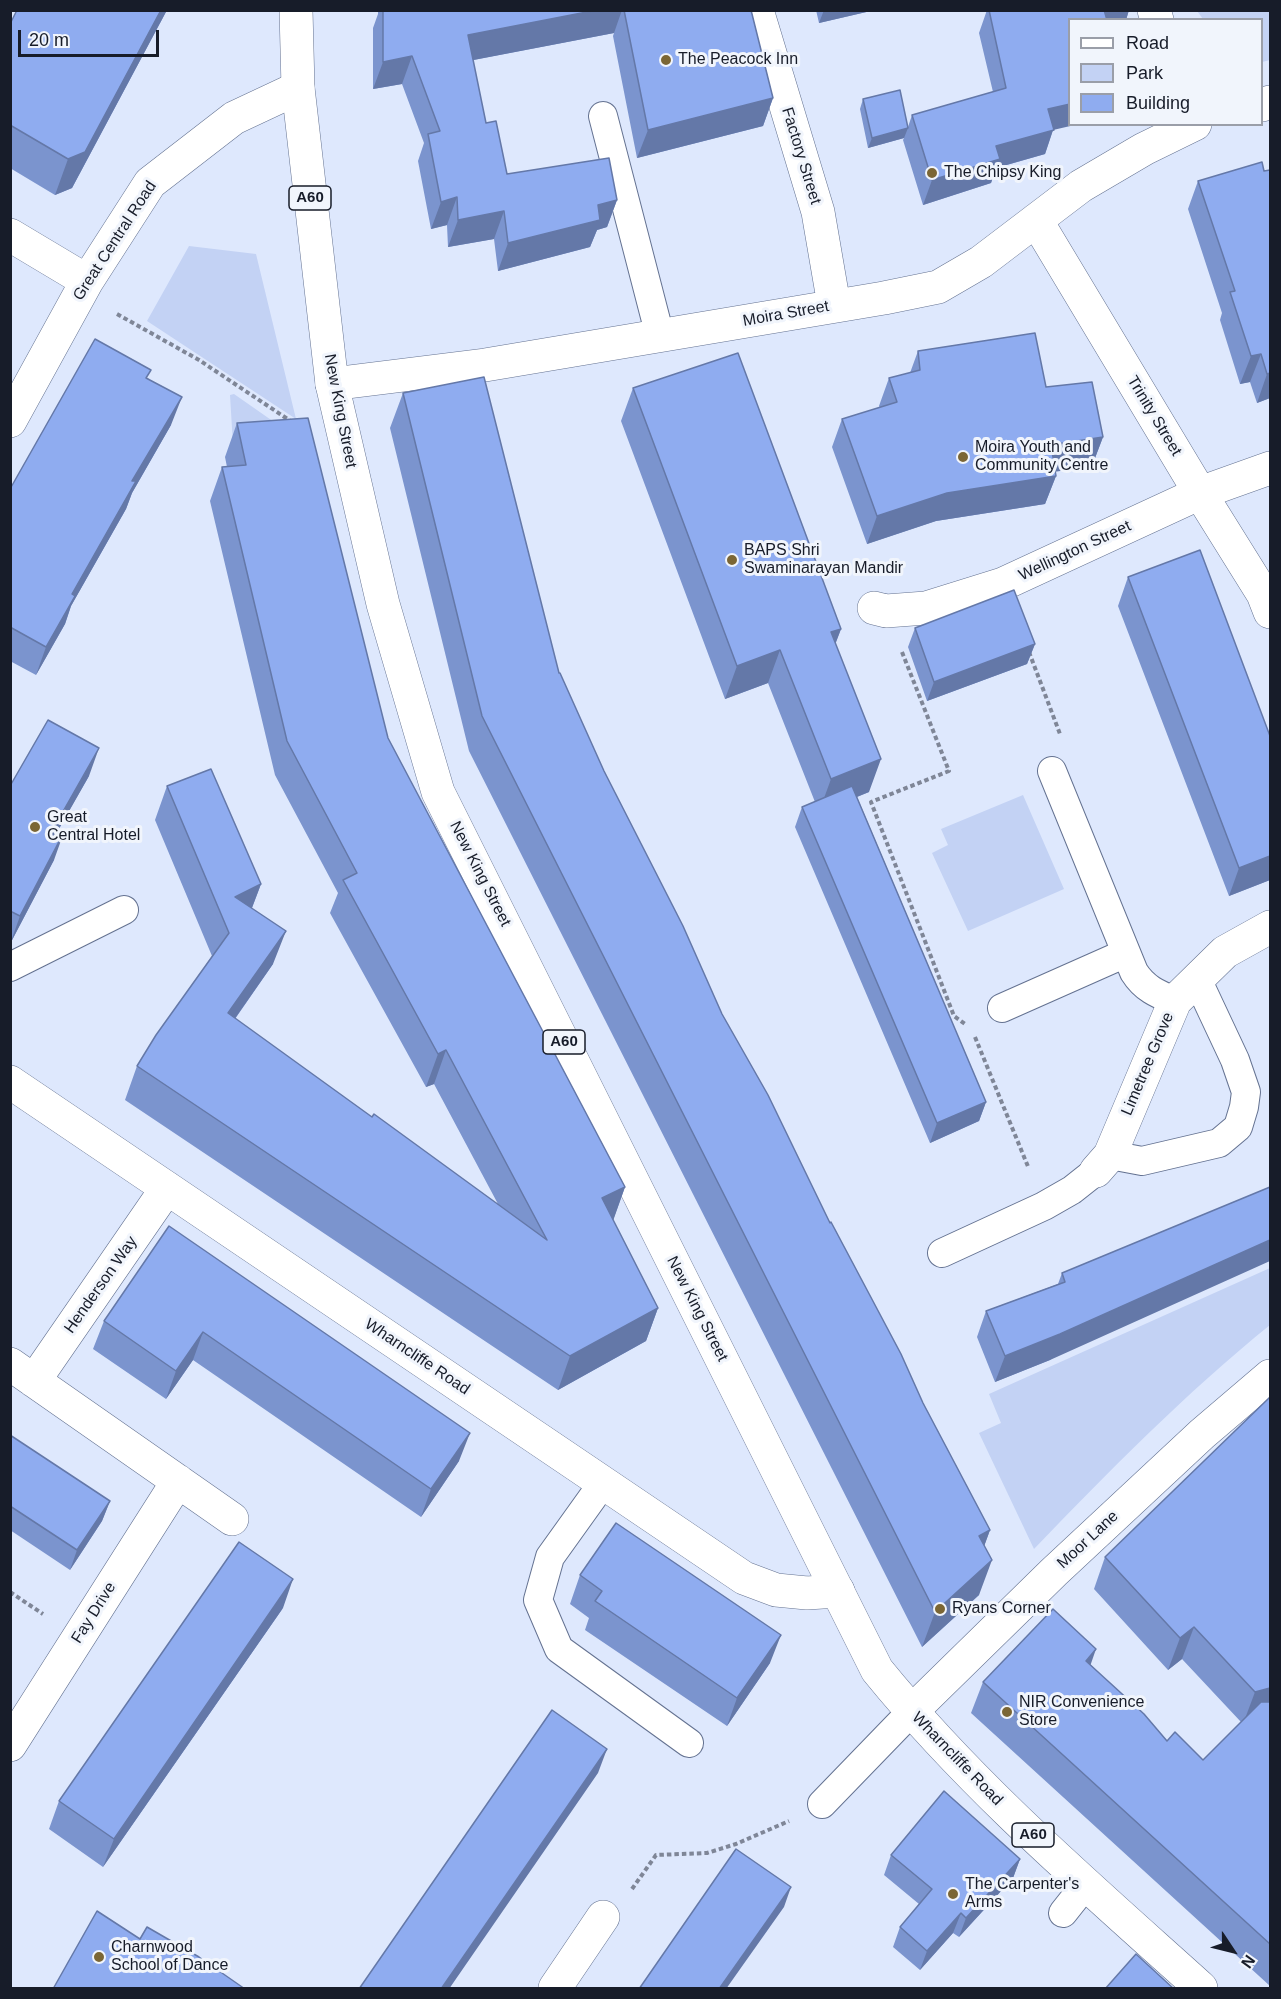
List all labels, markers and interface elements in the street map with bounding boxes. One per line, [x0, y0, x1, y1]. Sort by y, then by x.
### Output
scale bar [21, 18, 162, 56]
legend [1068, 18, 1263, 126]
text: 20 m [29, 30, 69, 50]
text: Road [1126, 33, 1169, 53]
place label: The Peacock Inn [678, 50, 798, 70]
marker: The Peacock Inn [659, 53, 673, 67]
text: Park [1126, 63, 1163, 83]
text: Building [1126, 93, 1190, 113]
street label: Factory Street [777, 105, 825, 207]
place label: The Chipsy King [944, 163, 1061, 183]
marker: The Chipsy King [925, 166, 939, 180]
street label: Great Central Road [69, 178, 161, 304]
road number: A60 [289, 186, 331, 210]
street label: Moira Street [741, 297, 831, 331]
street label: New King Street [320, 352, 360, 470]
street label: Trinity Street [1123, 372, 1185, 460]
place label: Moira Youth and Community Centre [975, 438, 1108, 476]
marker: Moira Youth and Community Centre [956, 450, 970, 464]
street label: Wellington Street [1016, 517, 1134, 585]
place label: BAPS Shri Swaminarayan Mandir [744, 541, 903, 579]
marker: BAPS Shri Swaminarayan Mandir [725, 553, 739, 567]
place label: Great Central Hotel [47, 808, 140, 846]
street label: New King Street [445, 818, 515, 930]
marker: Great Central Hotel [28, 820, 42, 834]
street label: Limetree Grove [1118, 1009, 1178, 1119]
road number: A60 [543, 1030, 585, 1054]
street label: Henderson Way [60, 1233, 142, 1337]
street label: New King Street [662, 1253, 732, 1365]
street label: Wharncliffe Road [361, 1315, 473, 1399]
street label: Moor Lane [1053, 1507, 1123, 1573]
street label: Fay Drive [68, 1579, 120, 1647]
place label: Ryans Corner [952, 1599, 1051, 1619]
marker: Ryans Corner [933, 1602, 947, 1616]
place label: NIR Convenience Store [1019, 1693, 1144, 1731]
marker: NIR Convenience Store [1000, 1705, 1014, 1719]
street label: Wharncliffe Road [908, 1708, 1006, 1810]
road number: A60 [1012, 1823, 1054, 1847]
place label: The Carpenter's Arms [965, 1875, 1079, 1913]
marker: The Carpenter's Arms [946, 1887, 960, 1901]
north arrow [1203, 1921, 1263, 1981]
place label: Charnwood School of Dance [111, 1938, 228, 1976]
marker: Charnwood School of Dance [92, 1950, 106, 1964]
text: N [1238, 1952, 1258, 1971]

